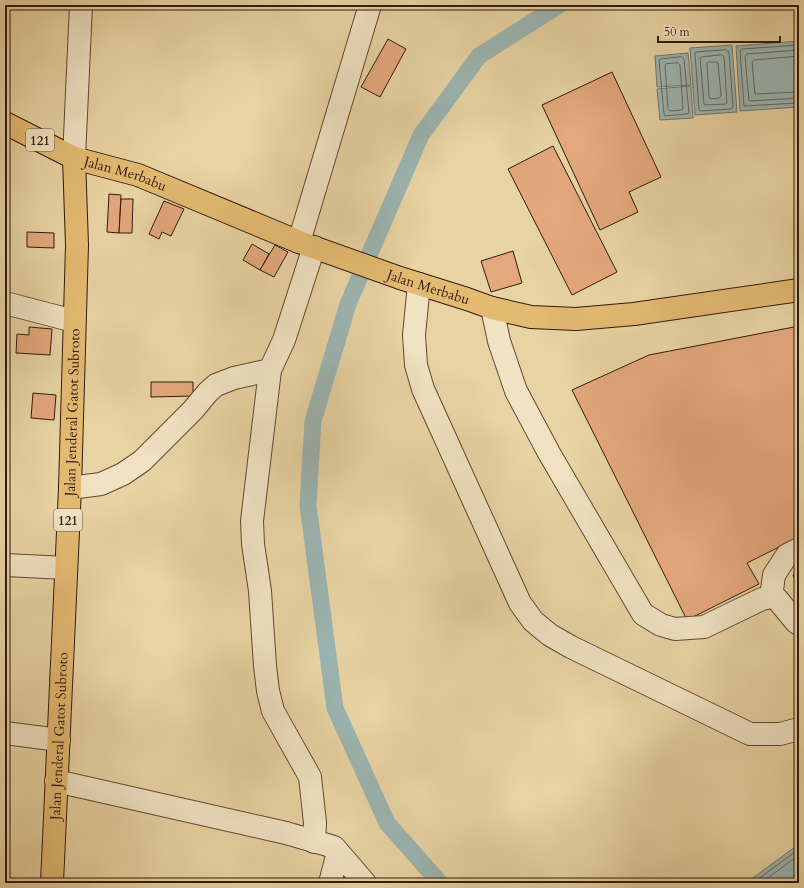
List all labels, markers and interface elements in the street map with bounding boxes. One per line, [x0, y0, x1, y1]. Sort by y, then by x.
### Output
scale bar [658, 18, 780, 44]
text: 50 m [664, 24, 691, 40]
road number: 121 [26, 129, 54, 151]
street label: Jalan Merbabu [80, 152, 170, 196]
street label: Jalan Merbabu [383, 264, 472, 309]
street label: Jalan Jenderal Gatot Subroto [61, 328, 85, 499]
road number: 121 [54, 509, 82, 531]
street label: Jalan Jenderal Gatot Subroto [46, 651, 73, 822]

